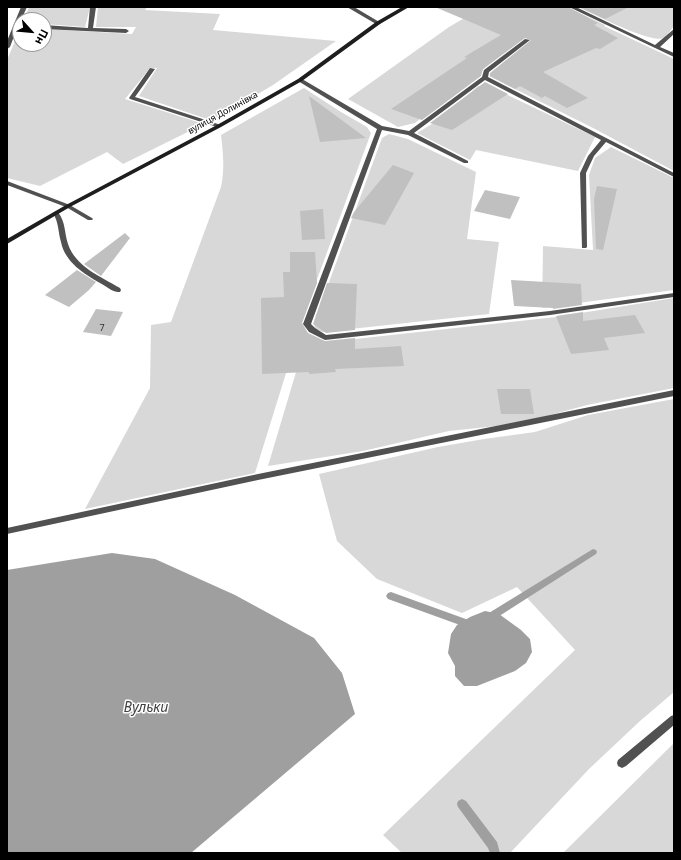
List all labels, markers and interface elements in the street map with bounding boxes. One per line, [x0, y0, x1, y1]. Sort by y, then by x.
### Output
north arrow [12, 12, 52, 52]
text: Пн [32, 27, 52, 48]
street label: вулиця Долинівка [186, 89, 260, 137]
house number: 7 [99, 323, 105, 333]
water label: Вульки [124, 700, 168, 716]

